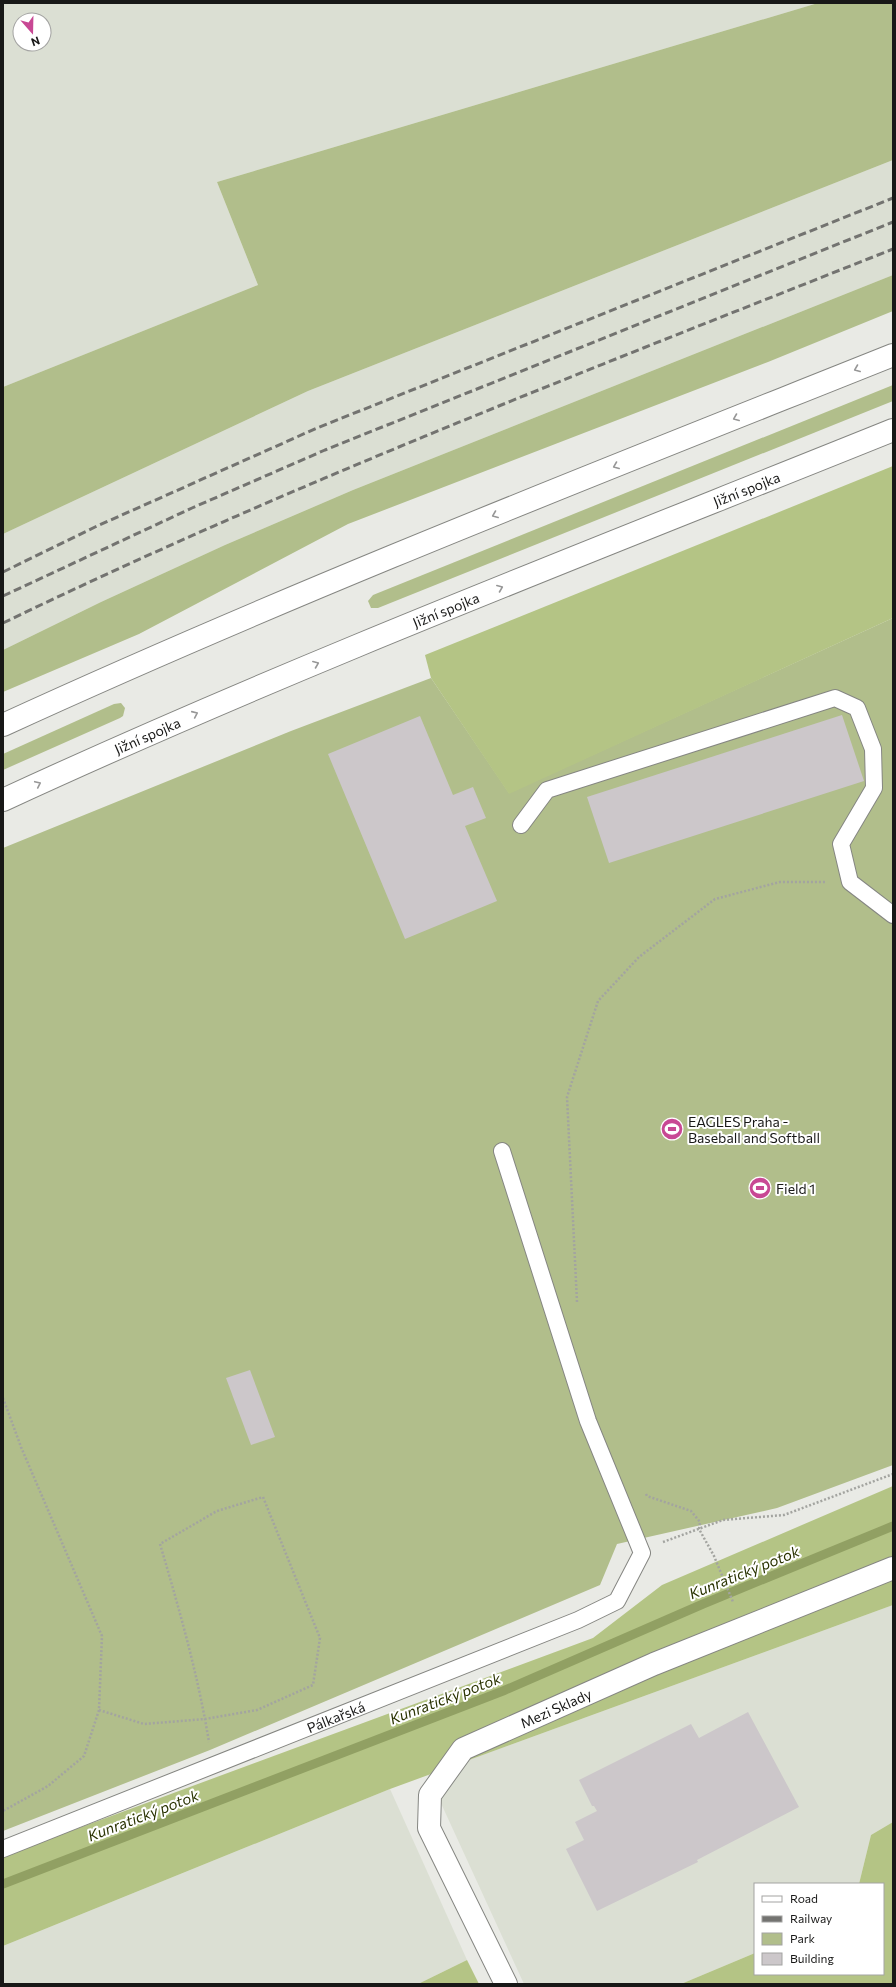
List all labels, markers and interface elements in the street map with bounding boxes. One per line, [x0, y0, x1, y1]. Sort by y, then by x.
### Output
north arrow [12, 12, 52, 52]
text: N [29, 34, 42, 49]
one-way arrow [853, 365, 860, 373]
one-way arrow [733, 413, 740, 421]
one-way arrow [612, 462, 619, 470]
street label: Jižní spojka [710, 468, 782, 510]
one-way arrow [491, 510, 498, 518]
one-way arrow [497, 584, 504, 592]
street label: Jižní spojka [410, 588, 482, 631]
one-way arrow [311, 661, 319, 669]
one-way arrow [192, 710, 199, 718]
street label: Jižní spojka [111, 713, 183, 757]
one-way arrow [34, 781, 42, 789]
place label: EAGLES Praha - Baseball and Softball [688, 1113, 820, 1146]
sports icon: EAGLES Praha - Baseball and Softball [659, 1116, 685, 1142]
sports icon: Field 1 [747, 1175, 773, 1201]
place label: Field 1 [776, 1180, 815, 1197]
water label: Kunratický potok [686, 1541, 803, 1602]
water label: Kunratický potok [387, 1668, 504, 1727]
street label: Mezi Sklady [517, 1685, 594, 1731]
street label: Pálkařská [304, 1697, 367, 1736]
water label: Kunratický potok [85, 1785, 202, 1844]
legend [754, 1883, 884, 1975]
text: Road [790, 1891, 818, 1905]
text: Railway [790, 1911, 832, 1925]
text: Park [790, 1931, 816, 1945]
text: Building [790, 1951, 834, 1965]

